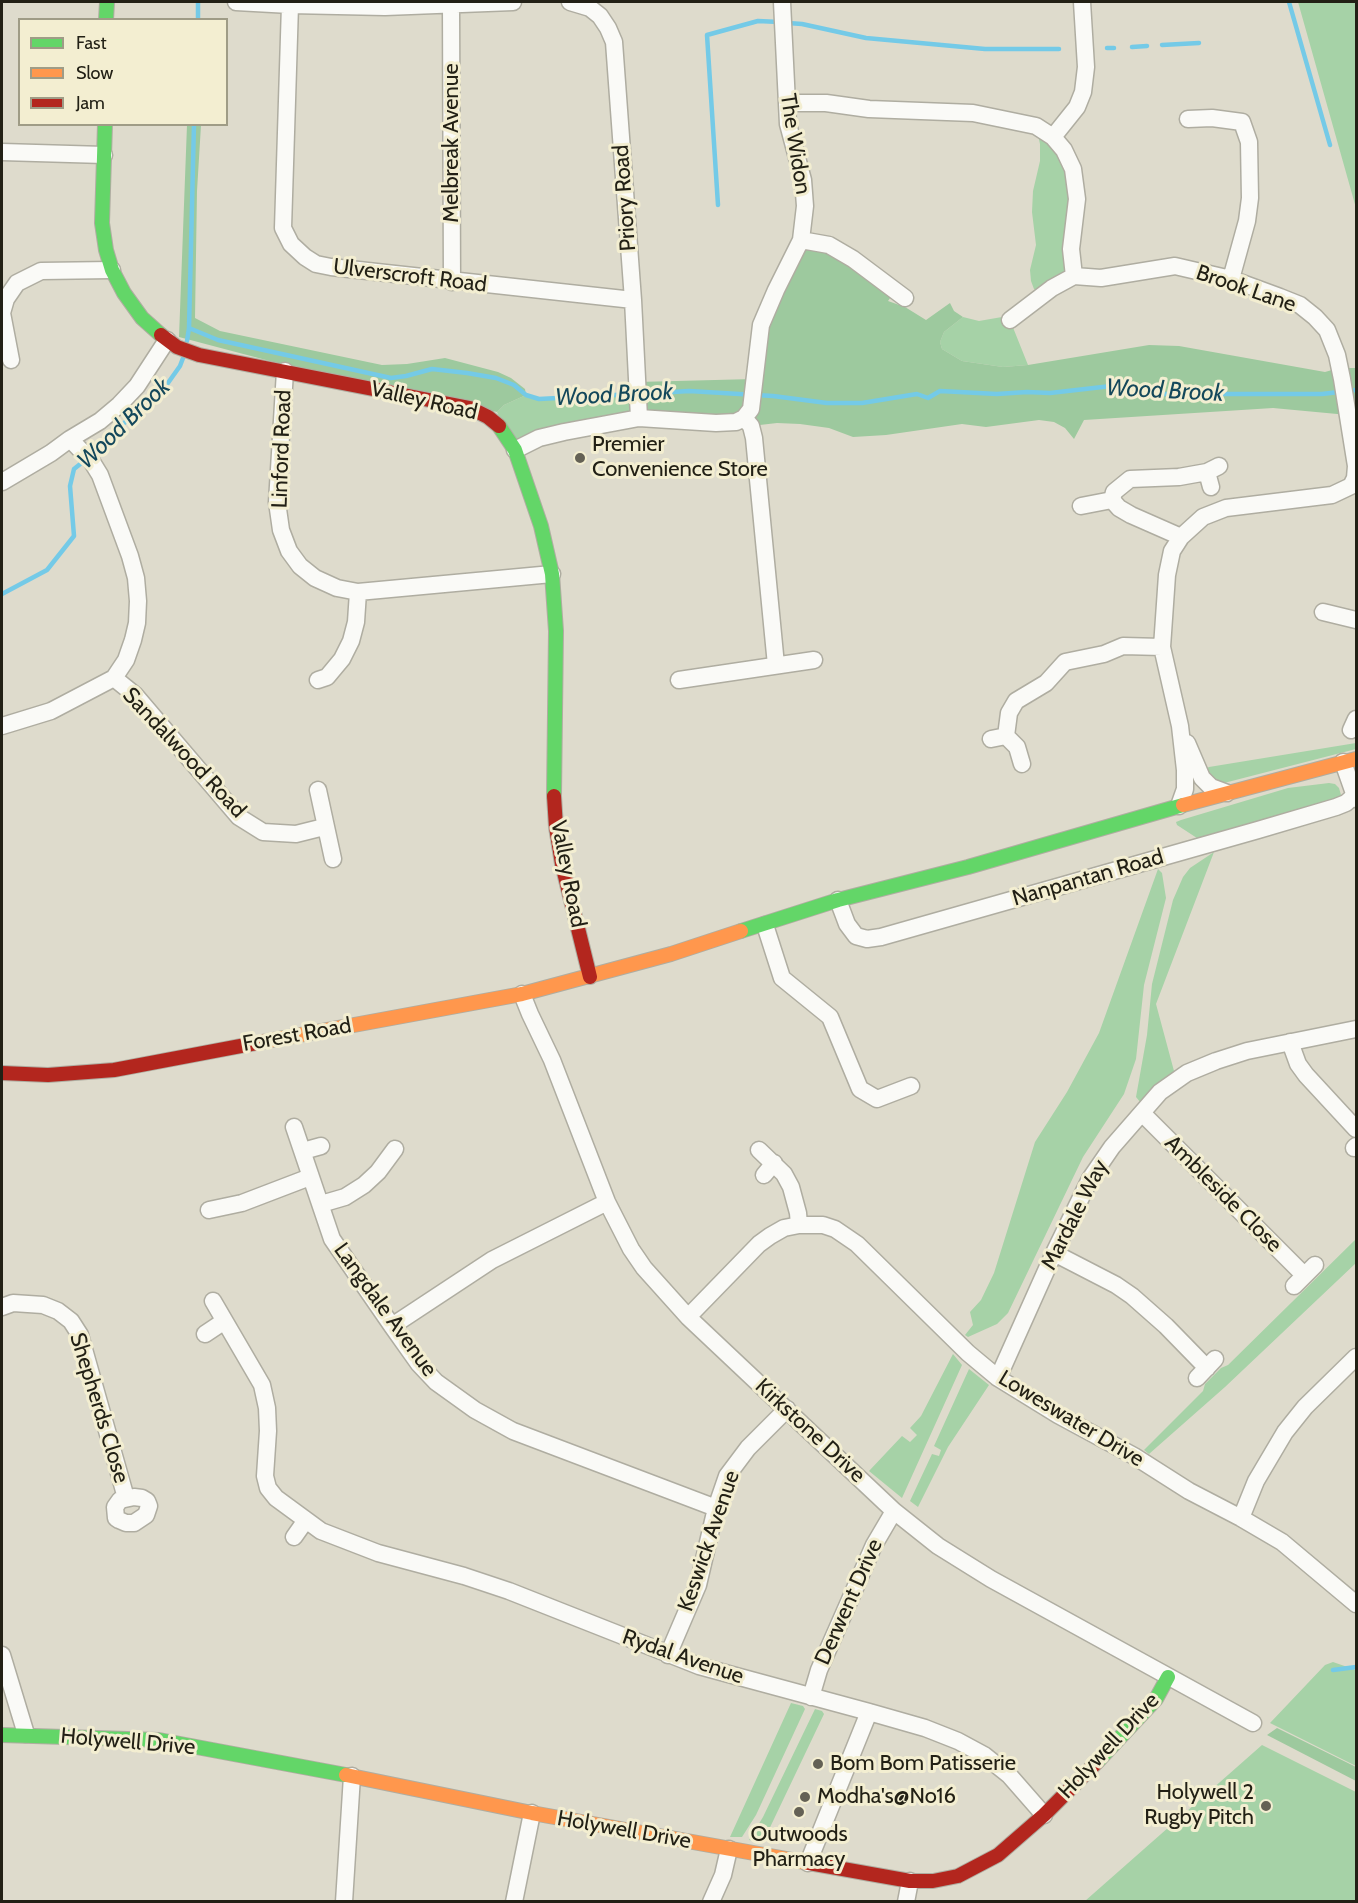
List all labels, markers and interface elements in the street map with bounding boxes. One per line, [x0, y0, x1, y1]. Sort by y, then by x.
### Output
legend [18, 18, 228, 126]
text: Fast [76, 32, 107, 54]
text: Slow [76, 62, 113, 84]
street label: Melbreak Avenue [439, 63, 465, 223]
text: Jam [76, 92, 105, 114]
street label: The Widon [774, 92, 816, 196]
street label: Priory Road [608, 144, 642, 252]
street label: Ulverscroft Road [332, 253, 488, 299]
street label: Brook Lane [1193, 260, 1299, 318]
water label: Wood Brook [72, 373, 176, 475]
water label: Wood Brook [1105, 374, 1225, 408]
street label: Valley Road [368, 376, 480, 426]
water label: Wood Brook [554, 378, 674, 412]
street label: Linford Road [267, 389, 297, 509]
place label: Premier Convenience Store [592, 432, 768, 484]
marker: Premier Convenience Store [573, 451, 587, 465]
street label: Sandalwood Road [117, 682, 251, 824]
street label: Valley Road [545, 818, 591, 930]
street label: Nanpantan Road [1009, 844, 1167, 912]
street label: Forest Road [241, 1012, 353, 1058]
street label: Ambleside Close [1159, 1130, 1287, 1258]
street label: Mardale Way [1036, 1155, 1114, 1275]
street label: Langdale Avenue [328, 1238, 442, 1382]
street label: Shepherds Close [64, 1330, 134, 1486]
street label: Loweswater Drive [993, 1365, 1149, 1473]
street label: Kirkstone Drive [749, 1373, 871, 1489]
street label: Keswick Avenue [673, 1467, 745, 1615]
street label: Derwent Drive [809, 1535, 889, 1669]
street label: Rydal Avenue [619, 1624, 747, 1690]
street label: Holywell Drive [1053, 1688, 1165, 1804]
street label: Holywell Drive [59, 1723, 197, 1761]
place label: Bom Bom Patisserie [830, 1751, 1016, 1777]
marker: Bom Bom Patisserie [811, 1757, 825, 1771]
place label: Holywell 2 Rugby Pitch [1144, 1780, 1254, 1832]
place label: Modha's@No16 [817, 1784, 956, 1810]
marker: Modha's@No16 [798, 1790, 812, 1804]
marker: Holywell 2 Rugby Pitch [1259, 1799, 1273, 1813]
street label: Holywell Drive [555, 1805, 693, 1855]
marker: Outwoods Pharmacy [792, 1805, 806, 1819]
place label: Outwoods Pharmacy [750, 1822, 848, 1874]

